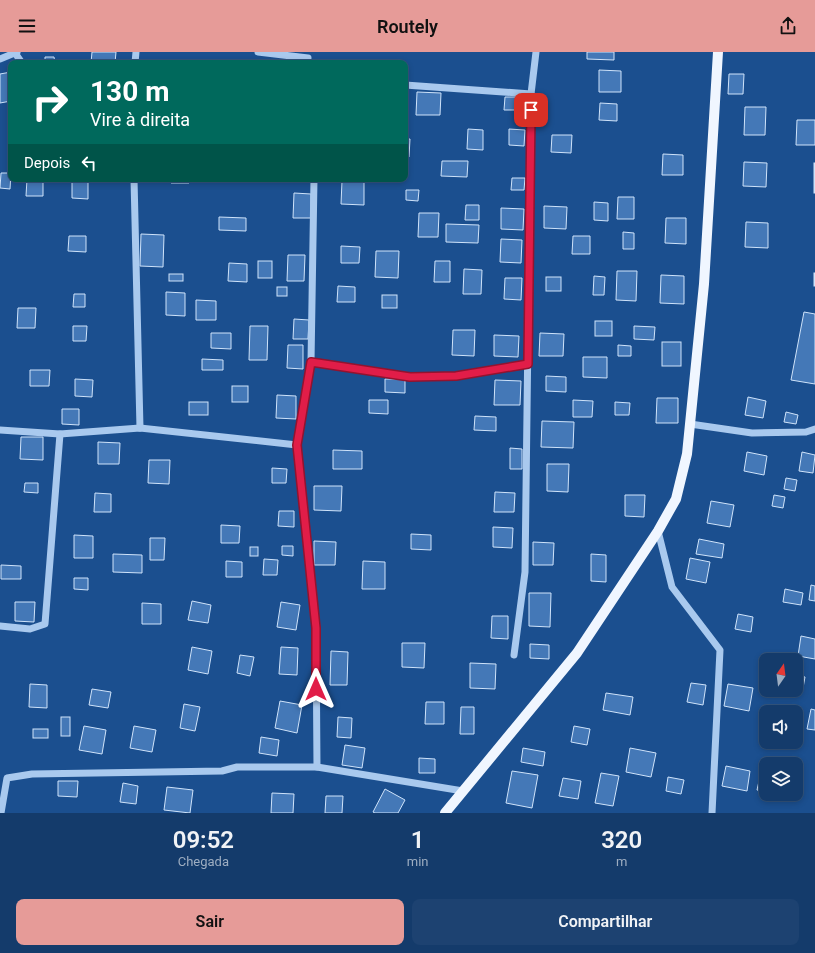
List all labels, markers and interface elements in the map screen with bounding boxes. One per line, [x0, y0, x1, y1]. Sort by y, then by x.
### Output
icon: menu [16, 15, 38, 37]
icon: share [777, 15, 799, 37]
text: Routely [377, 16, 438, 37]
text: 130 m [90, 75, 169, 108]
icon: right [24, 76, 76, 128]
pin [514, 93, 548, 127]
icon: arrive [520, 99, 542, 121]
text: Vire à direita [90, 109, 190, 130]
icon: left [78, 152, 100, 174]
text: Depois [24, 154, 70, 172]
north arrow [759, 653, 803, 697]
map controls [759, 653, 803, 801]
position arrow [295, 668, 337, 710]
button: sound [759, 705, 803, 749]
button: layers [759, 757, 803, 801]
text: 09:52 [173, 826, 234, 854]
text: 1 [411, 826, 424, 854]
text: 320 [601, 826, 642, 854]
text: Chegada [178, 854, 229, 869]
text: min [407, 854, 428, 869]
text: m [616, 854, 627, 869]
button: Sair [16, 899, 404, 945]
button: Compartilhar [412, 899, 799, 945]

